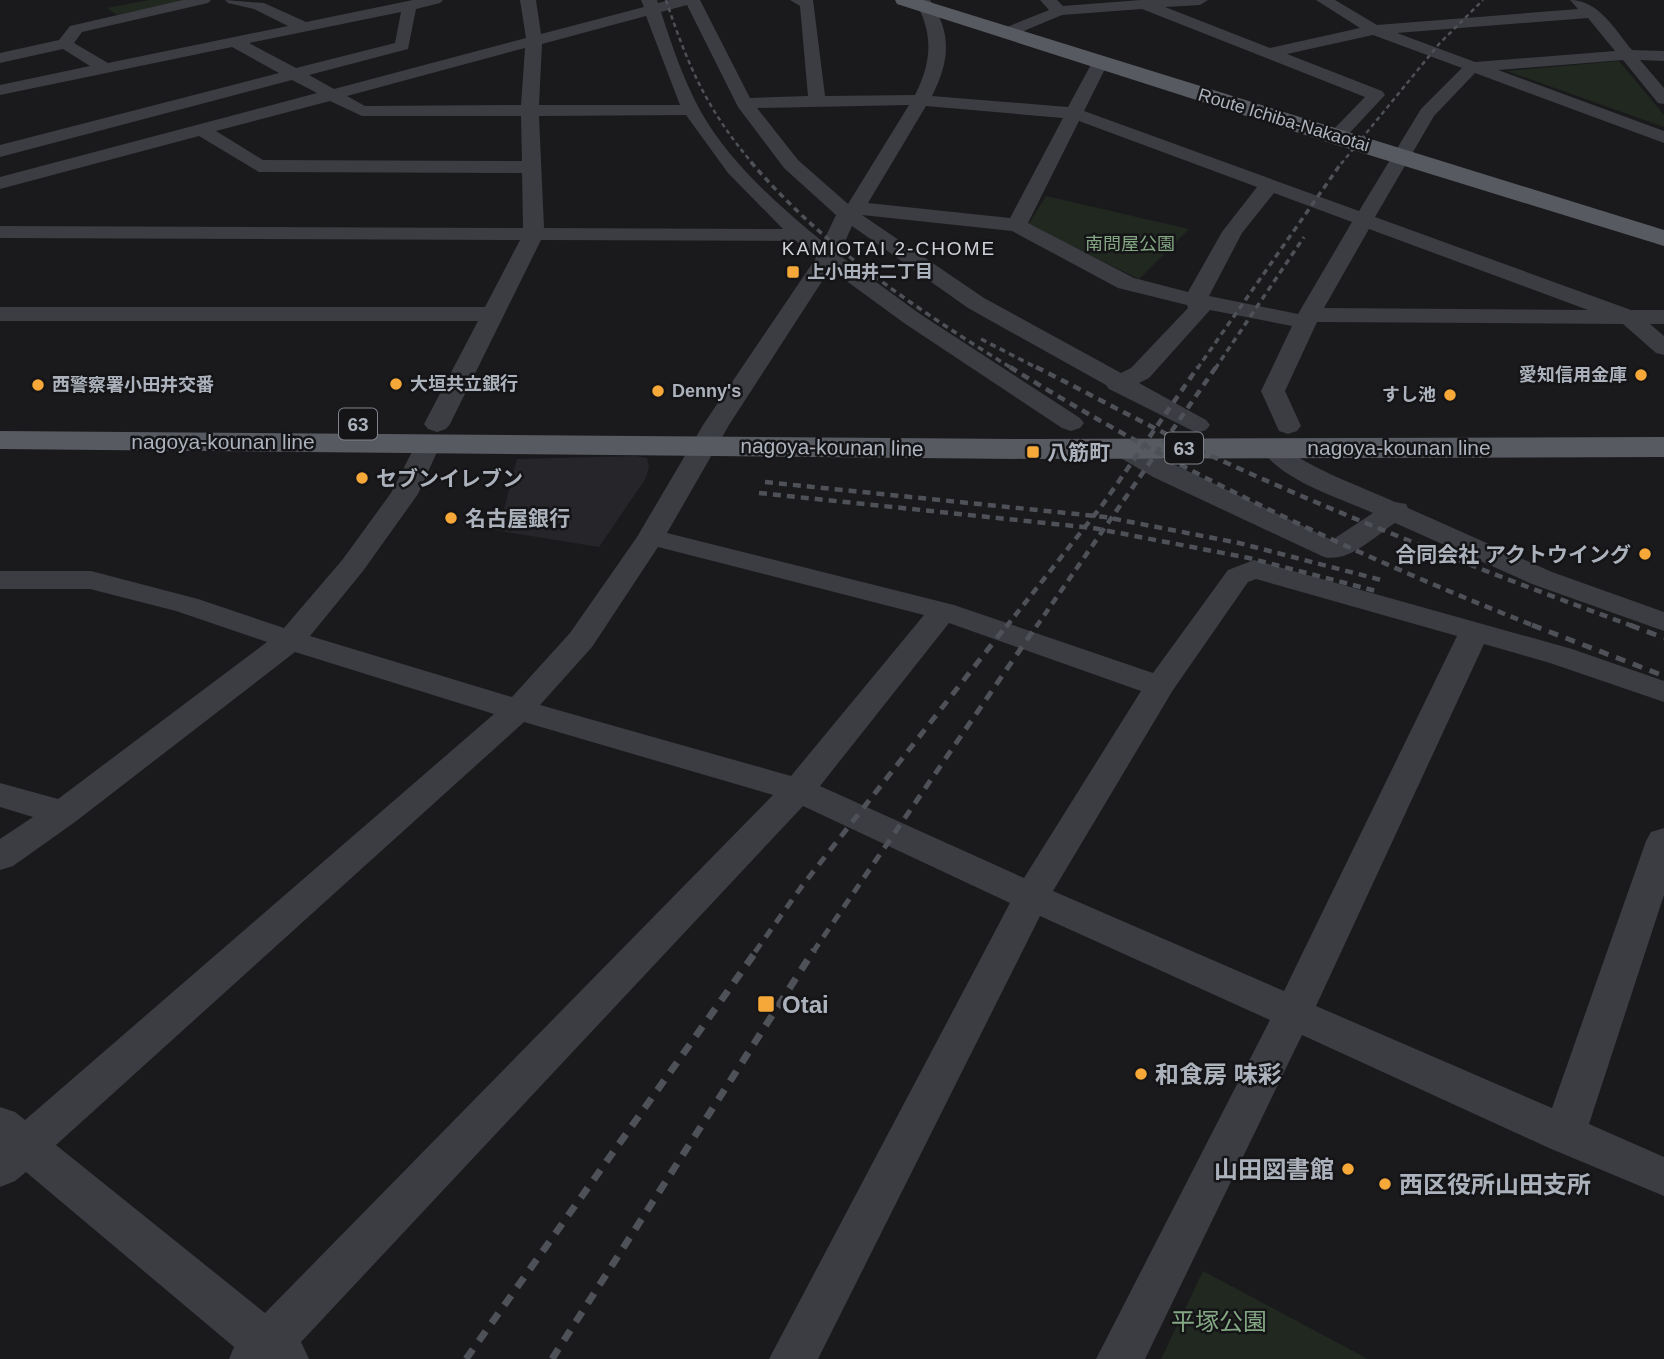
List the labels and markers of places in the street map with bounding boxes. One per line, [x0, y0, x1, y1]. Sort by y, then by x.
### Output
place label: 上小田井二丁目 [807, 262, 933, 282]
marker: 上小田井二丁目 [785, 264, 801, 280]
place label: 愛知信用金庫 [1519, 365, 1627, 385]
marker: 愛知信用金庫 [1633, 367, 1649, 383]
place label: 大垣共立銀行 [410, 373, 518, 394]
place label: 西警察署小田井交番 [52, 375, 214, 395]
marker: 大垣共立銀行 [388, 376, 404, 392]
marker: 西警察署小田井交番 [30, 377, 46, 393]
place label: Denny's [672, 381, 741, 401]
marker: Denny's [650, 383, 666, 399]
place label: すし池 [1382, 385, 1436, 405]
marker: すし池 [1442, 387, 1458, 403]
place label: 八筋町 [1047, 441, 1110, 464]
marker: 八筋町 [1025, 444, 1041, 460]
place label: セブンイレブン [376, 467, 523, 490]
marker: セブンイレブン [354, 470, 370, 486]
place label: 名古屋銀行 [465, 507, 570, 530]
marker: 名古屋銀行 [443, 510, 459, 526]
place label: 合同会社 アクトウイング [1395, 543, 1631, 566]
marker: 合同会社 アクトウイング [1637, 546, 1653, 562]
place label: Otai [782, 991, 829, 1018]
marker: Otai [756, 994, 776, 1014]
place label: 和食房 味彩 [1155, 1061, 1282, 1088]
marker: 和食房 味彩 [1133, 1066, 1149, 1082]
place label: 山田図書館 [1214, 1156, 1334, 1183]
marker: 山田図書館 [1340, 1161, 1356, 1177]
place label: 西区役所山田支所 [1399, 1171, 1591, 1198]
marker: 西区役所山田支所 [1377, 1176, 1393, 1192]

